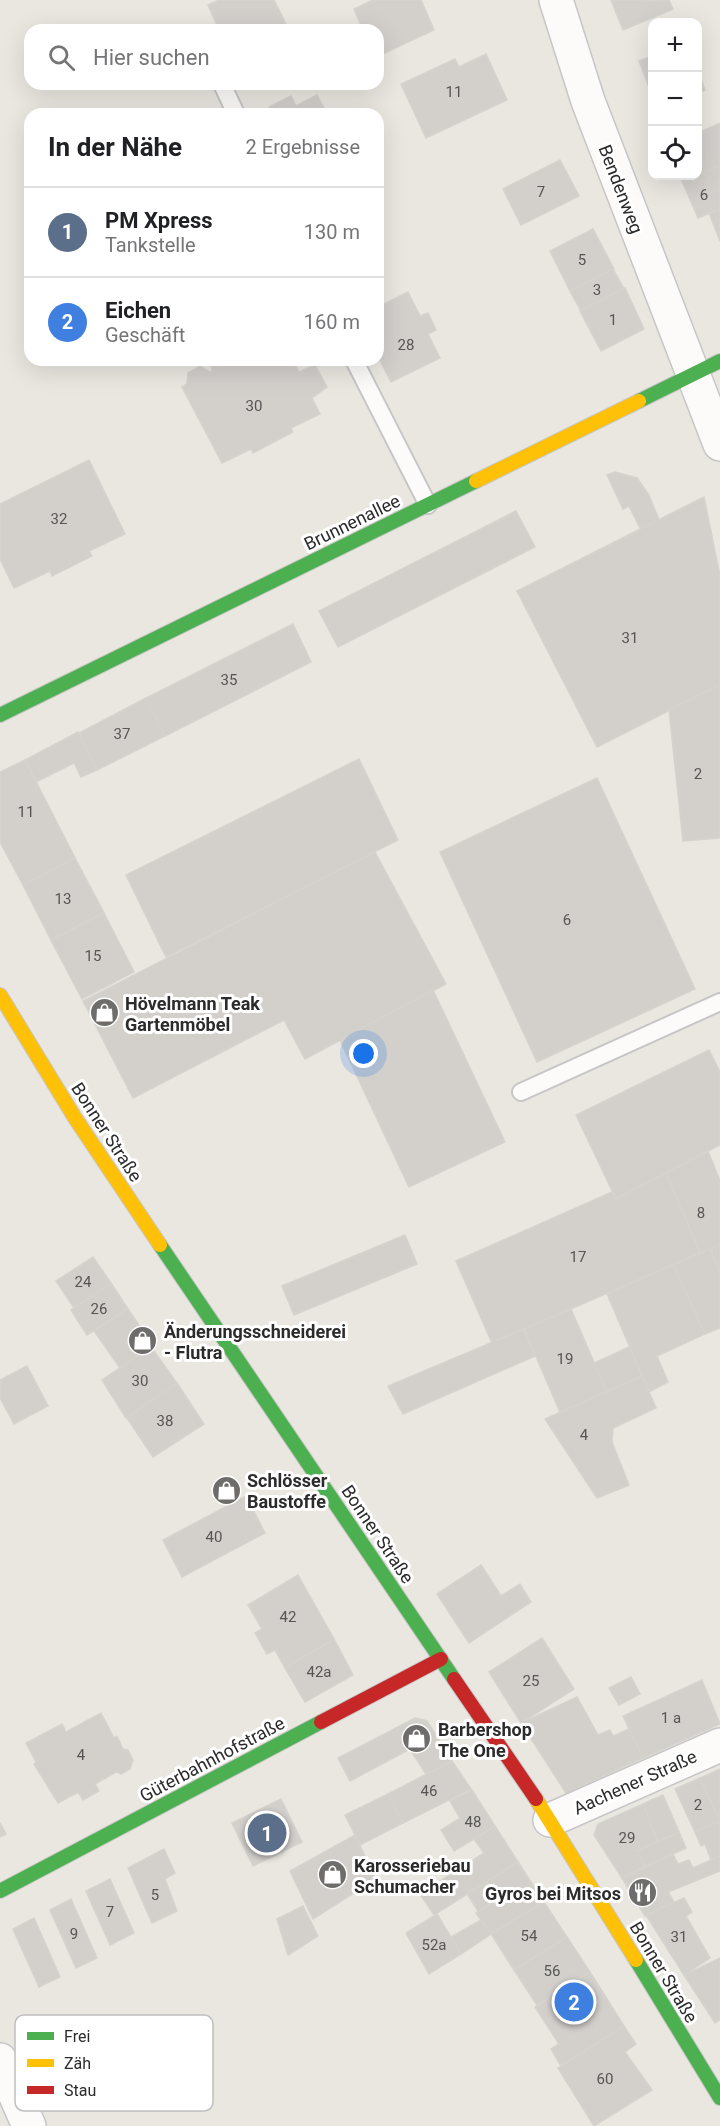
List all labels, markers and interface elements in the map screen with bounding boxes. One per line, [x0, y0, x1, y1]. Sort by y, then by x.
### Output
map controls [648, 18, 702, 180]
button: + [648, 18, 702, 72]
search box [24, 24, 384, 90]
icon: search [45, 41, 78, 74]
text: Hier suchen [93, 45, 210, 70]
button: − [648, 72, 702, 126]
house number: 11 [446, 83, 462, 101]
button: locate [648, 126, 702, 180]
text: In der Nähe [48, 132, 182, 162]
text: 2 Ergebnisse [246, 135, 360, 159]
street label: Bendenweg [594, 142, 648, 236]
house number: 7 [537, 183, 545, 201]
house number: 6 [700, 186, 708, 204]
text: PM Xpress [105, 208, 213, 233]
text: 1 [62, 220, 73, 244]
text: 130 m [304, 220, 360, 244]
text: Tankstelle [105, 233, 196, 257]
house number: 5 [578, 251, 586, 269]
house number: 3 [593, 281, 601, 299]
text: Eichen [105, 298, 171, 323]
text: 2 [62, 310, 73, 334]
text: 160 m [304, 310, 360, 334]
house number: 1 [609, 311, 617, 329]
text: Geschäft [105, 323, 185, 347]
house number: 28 [398, 336, 414, 354]
house number: 30 [246, 397, 262, 415]
street label: Brunnenallee [301, 490, 403, 554]
house number: 32 [51, 510, 67, 528]
house number: 31 [622, 629, 638, 647]
house number: 35 [221, 671, 237, 689]
house number: 37 [114, 725, 130, 743]
house number: 2 [694, 765, 702, 783]
house number: 11 [18, 803, 34, 821]
house number: 13 [55, 890, 71, 908]
house number: 6 [563, 911, 571, 929]
house number: 15 [85, 947, 101, 965]
place label: Hövelmann Teak Gartenmöbel [125, 993, 260, 1035]
shop icon: Hövelmann Teak Gartenmöbel [88, 997, 120, 1029]
your location [349, 1039, 378, 1068]
street label: Bonner Straße [67, 1079, 147, 1185]
house number: 8 [697, 1204, 705, 1222]
house number: 17 [570, 1248, 586, 1266]
house number: 24 [75, 1273, 92, 1291]
house number: 26 [91, 1300, 107, 1318]
place label: Änderungsschneiderei - Flutra [164, 1321, 346, 1363]
shop icon: Änderungsschneiderei - Flutra [127, 1325, 159, 1357]
house number: 19 [557, 1350, 573, 1368]
house number: 30 [132, 1372, 148, 1390]
house number: 38 [157, 1412, 173, 1430]
house number: 4 [580, 1426, 589, 1444]
place label: Schlösser Baustoffe [247, 1470, 328, 1512]
shop icon: Schlösser Baustoffe [210, 1474, 242, 1506]
street label: Bonner Straße [337, 1481, 419, 1587]
house number: 40 [206, 1528, 222, 1546]
house number: 42 [280, 1608, 296, 1626]
house number: 42a [306, 1663, 332, 1681]
house number: 25 [523, 1672, 539, 1690]
house number: 1 a [661, 1709, 681, 1727]
street label: Güterbahnhofstraße [136, 1712, 288, 1806]
place label: Barbershop The One [438, 1719, 532, 1761]
shop icon: Barbershop The One [401, 1723, 433, 1755]
street label: Aachener Straße [570, 1745, 700, 1819]
house number: 4 [77, 1746, 86, 1764]
house number: 46 [421, 1782, 437, 1800]
house number: 2 [694, 1796, 702, 1814]
pin: 1 [248, 1810, 286, 1856]
house number: 48 [465, 1813, 481, 1831]
house number: 29 [619, 1829, 635, 1847]
place label: Karosseriebau Schumacher [354, 1855, 471, 1897]
shop icon: Karosseriebau Schumacher [317, 1859, 349, 1891]
restaurant icon: Gyros bei Mitsos [626, 1877, 658, 1909]
place label: Gyros bei Mitsos [485, 1883, 621, 1904]
house number: 5 [151, 1886, 159, 1904]
house number: 7 [106, 1903, 114, 1921]
street label: Bonner Straße [626, 1918, 702, 2026]
house number: 9 [70, 1925, 78, 1943]
house number: 54 [521, 1927, 538, 1945]
house number: 31 [671, 1928, 687, 1946]
house number: 52a [421, 1936, 447, 1954]
house number: 56 [544, 1962, 560, 1980]
pin: 2 [554, 1980, 594, 2024]
legend [15, 2015, 213, 2111]
text: Frei [64, 2027, 90, 2046]
text: Zäh [64, 2054, 91, 2073]
house number: 60 [597, 2070, 613, 2088]
text: Stau [64, 2081, 96, 2100]

